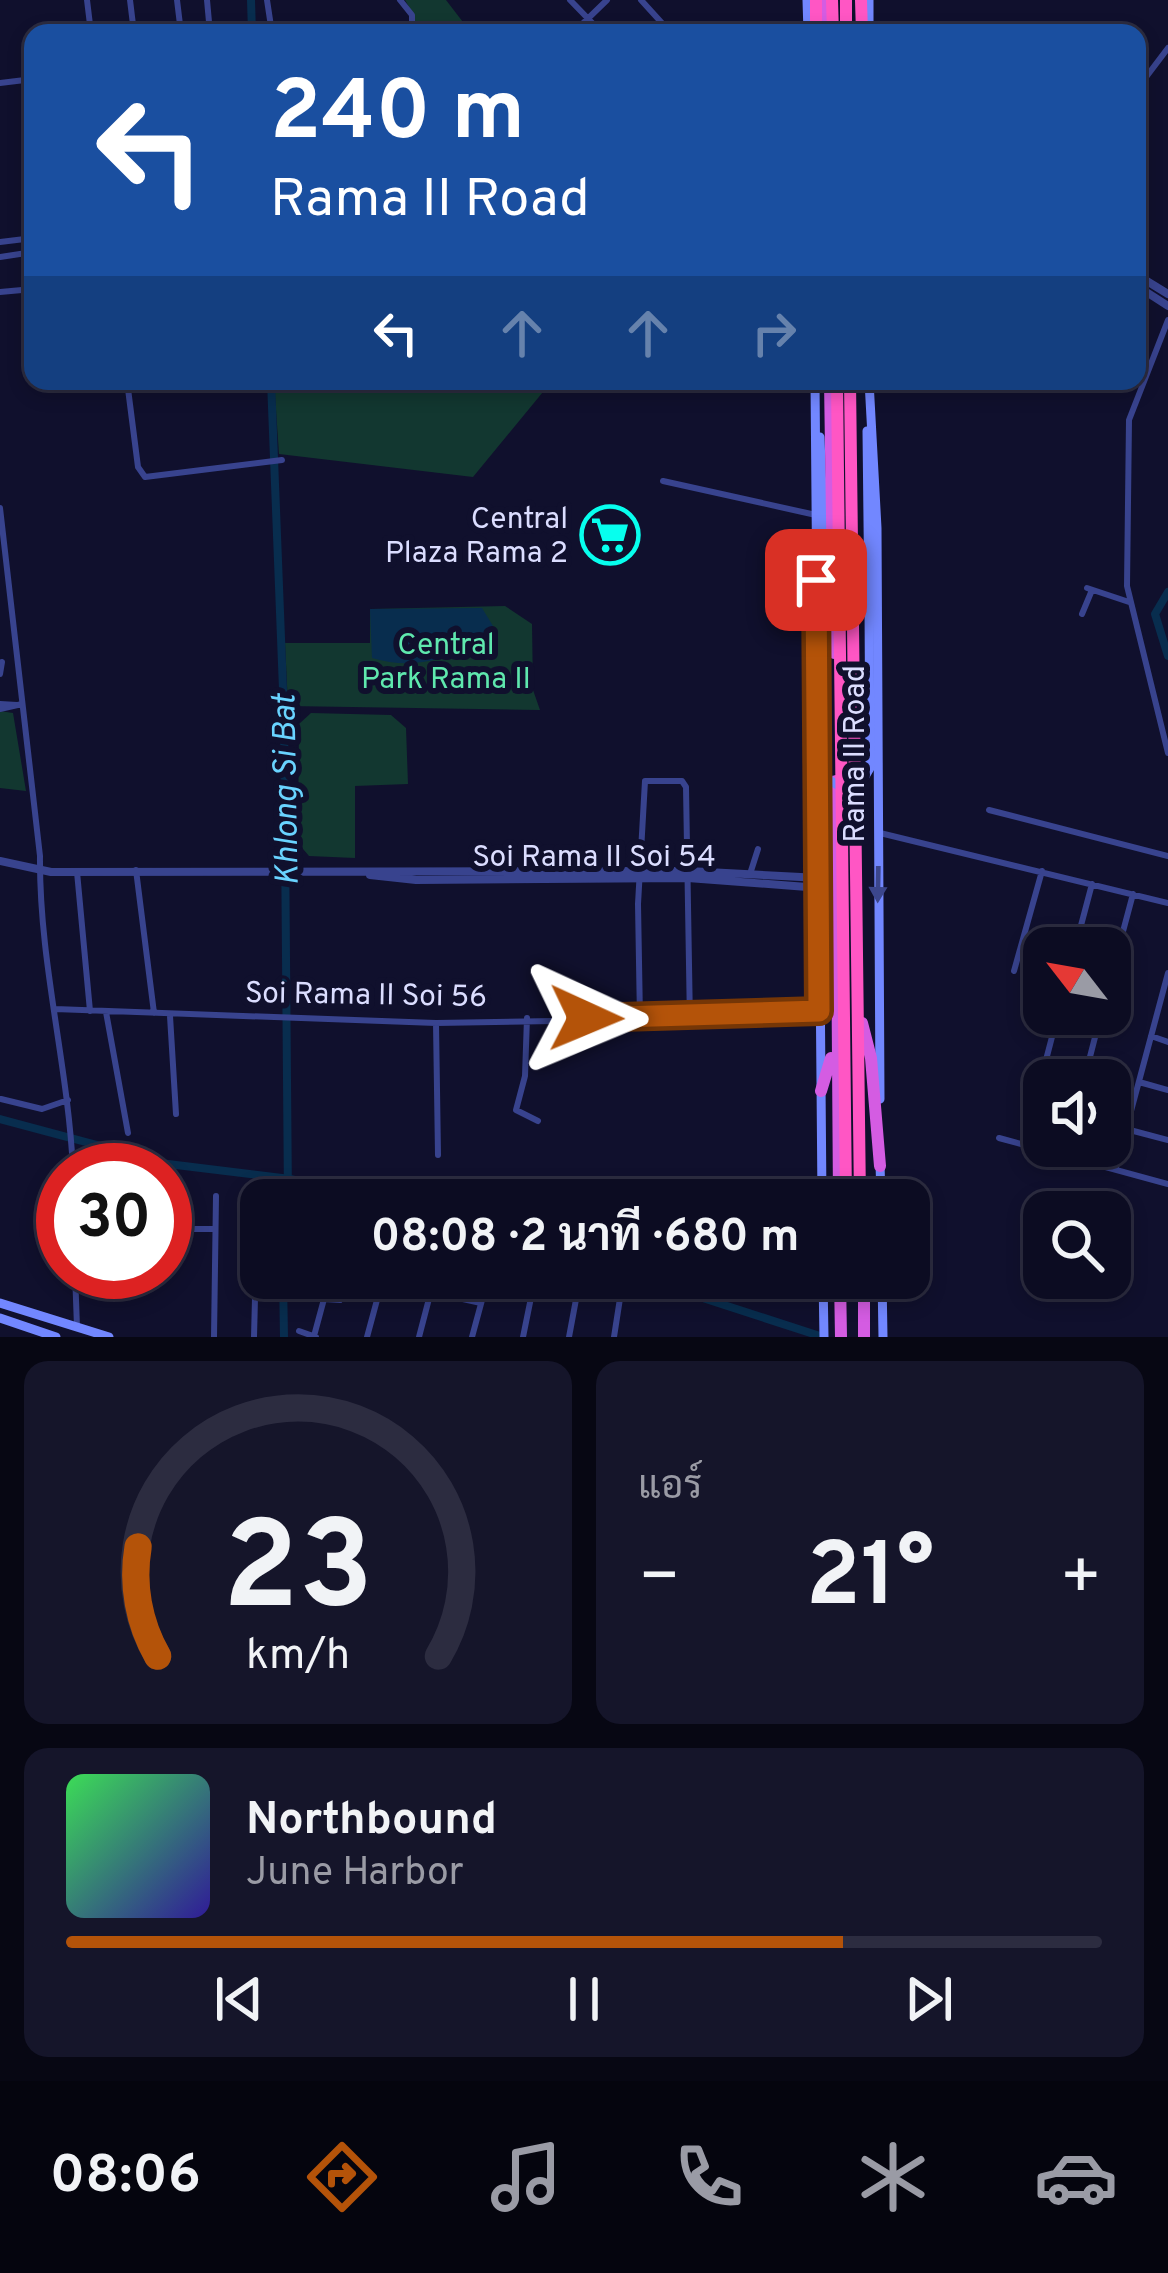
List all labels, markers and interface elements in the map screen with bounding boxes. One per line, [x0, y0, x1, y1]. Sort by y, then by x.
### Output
text: 240 m [270, 63, 525, 169]
icon: left [72, 72, 228, 228]
text: Rama II Road [270, 167, 590, 236]
icon: left [363, 300, 429, 366]
icon: ahead [489, 300, 555, 366]
icon: ahead [615, 300, 681, 366]
icon: right [741, 300, 807, 366]
place label: Central Plaza Rama 2 [385, 502, 568, 573]
supermarket icon: Central Plaza Rama 2 [579, 504, 641, 566]
pin [765, 529, 867, 631]
icon: arrive [783, 547, 849, 613]
park label: Central Park Rama II [361, 628, 531, 699]
street label: Rama II Road [838, 665, 875, 843]
water label: Khlong Si Bat [265, 691, 311, 886]
street label: Soi Rama II Soi 54 [472, 840, 716, 877]
one-way arrow [868, 866, 888, 904]
north arrow [1023, 927, 1131, 1035]
map controls [1023, 927, 1131, 1299]
position arrow [523, 955, 649, 1081]
street label: Soi Rama II Soi 56 [244, 976, 487, 1017]
button: sound [1023, 1059, 1131, 1167]
speed limit sign: 30 [36, 1143, 192, 1299]
button: search [1023, 1191, 1131, 1299]
text: 08:08 · 2 นาที · 680 m [371, 1210, 799, 1267]
text: แอร์ [638, 1464, 702, 1513]
text: 23 [222, 1495, 374, 1653]
text: 21° [806, 1524, 934, 1637]
text: − [638, 1539, 681, 1622]
text: + [1059, 1539, 1102, 1622]
text: km/h [246, 1629, 350, 1683]
text: Northbound [246, 1793, 497, 1850]
text: June Harbor [246, 1850, 464, 1899]
icon: previous [206, 1966, 272, 2032]
icon: pause [551, 1966, 617, 2032]
icon: next [896, 1966, 962, 2032]
icon: directions [300, 2135, 384, 2219]
icon: music [484, 2135, 568, 2219]
icon: phone [667, 2135, 751, 2219]
icon: climate [851, 2135, 935, 2219]
icon: car [1034, 2135, 1118, 2219]
text: 08:06 [50, 2143, 201, 2212]

